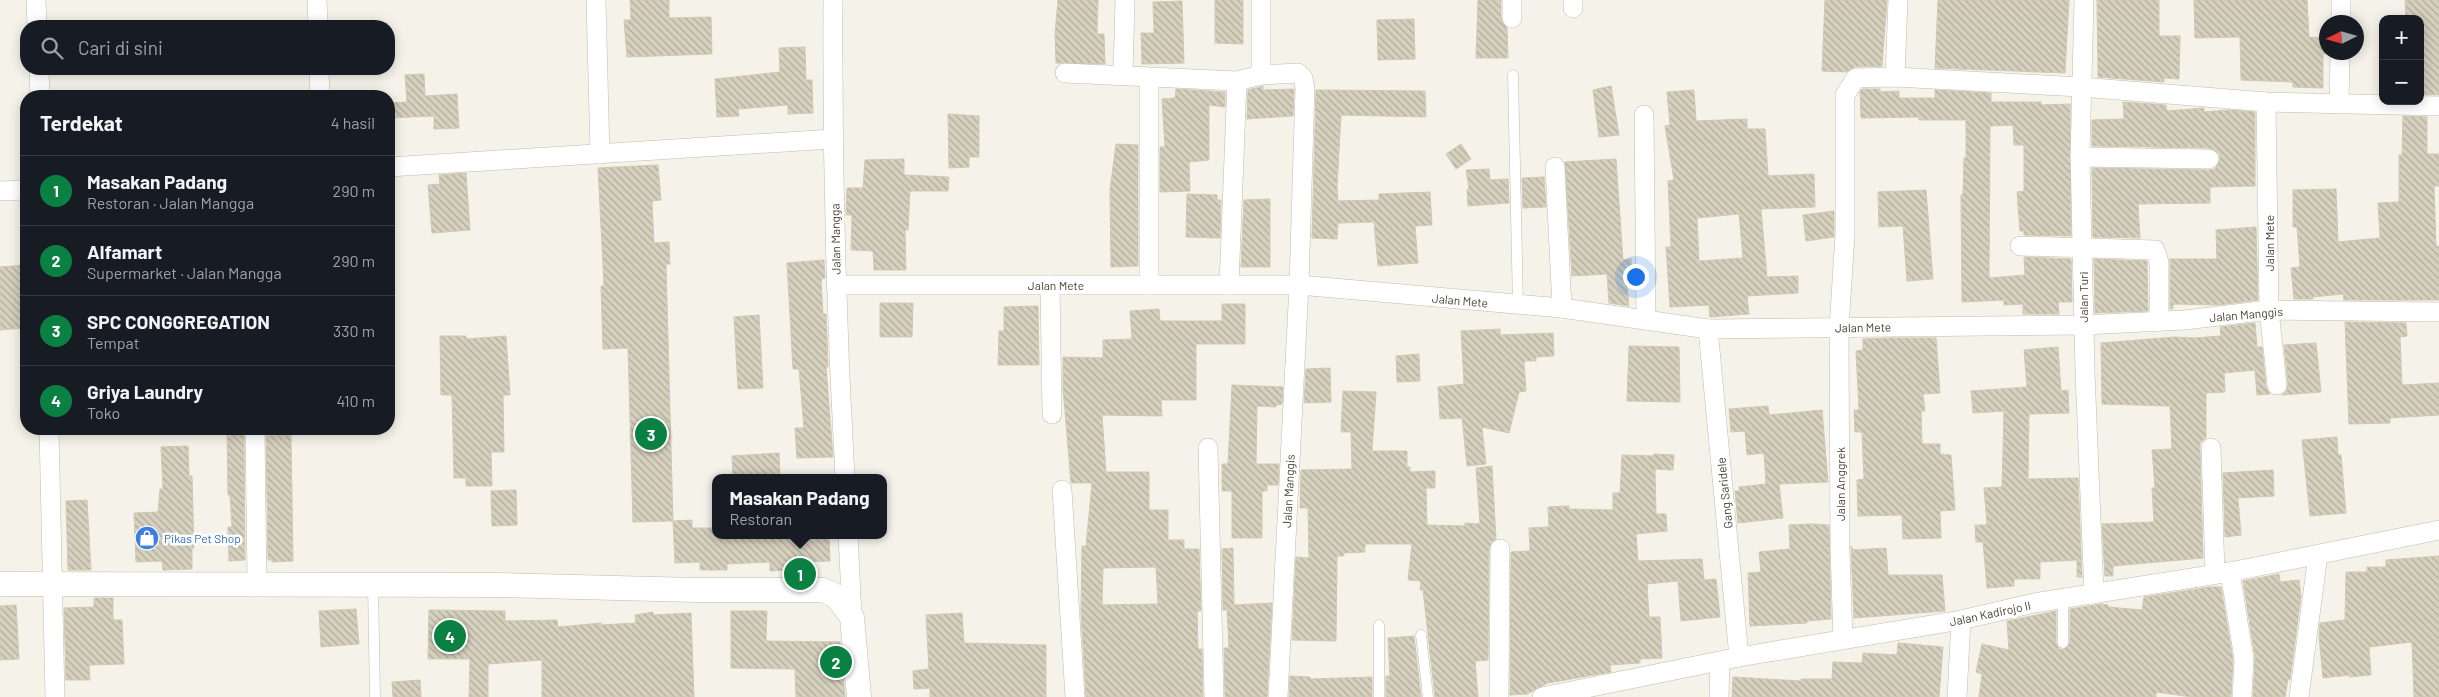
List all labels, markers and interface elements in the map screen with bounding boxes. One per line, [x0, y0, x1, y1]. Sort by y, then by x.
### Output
north arrow [2319, 15, 2364, 60]
map controls [2379, 15, 2424, 105]
button: + [2379, 15, 2424, 60]
search box [20, 20, 395, 75]
icon: search [38, 34, 66, 62]
text: Cari di sini [78, 36, 163, 59]
button: − [2379, 60, 2424, 105]
text: Terdekat [40, 110, 123, 135]
text: 4 hasil [331, 113, 375, 132]
text: Masakan Padang [87, 170, 227, 193]
text: 1 [53, 181, 59, 200]
text: 290 m [333, 181, 375, 200]
text: Restoran · Jalan Mangga [87, 193, 254, 212]
street label: Jalan Mangga [827, 203, 843, 275]
street label: Jalan Mete [2262, 215, 2276, 271]
text: Alfamart [87, 240, 162, 263]
text: 2 [52, 251, 60, 270]
text: 290 m [333, 251, 375, 270]
text: Supermarket · Jalan Mangga [87, 263, 282, 282]
your location [1623, 264, 1649, 290]
street label: Jalan Turi [2076, 272, 2090, 323]
street label: Jalan Mete [1028, 278, 1084, 292]
street label: Jalan Mete [1431, 291, 1489, 309]
street label: Jalan Manggis [2209, 304, 2284, 324]
text: SPC CONGGREGATION [87, 310, 270, 333]
street label: Jalan Mete [1835, 320, 1891, 334]
text: 3 [52, 321, 60, 340]
text: 330 m [333, 321, 375, 340]
text: Tempat [87, 333, 140, 352]
text: Griya Laundry [87, 380, 203, 403]
text: 4 [51, 391, 61, 410]
text: 410 m [337, 391, 375, 410]
text: Toko [87, 403, 120, 422]
pin: 3 [635, 415, 667, 453]
street label: Jalan Anggrek [1833, 447, 1847, 521]
street label: Jalan Manggis [1279, 454, 1297, 528]
street label: Gang Saridele [1713, 457, 1735, 529]
popup [712, 474, 887, 539]
text: Masakan Padang [729, 486, 870, 509]
text: Restoran [729, 509, 792, 528]
shop icon: Pikas Pet Shop [134, 525, 160, 551]
place label: Pikas Pet Shop [164, 531, 241, 545]
pin: 1 [784, 555, 816, 593]
street label: Jalan Kadirojo II [1948, 598, 2032, 628]
pin: 4 [434, 617, 466, 655]
pin: 2 [820, 643, 852, 681]

